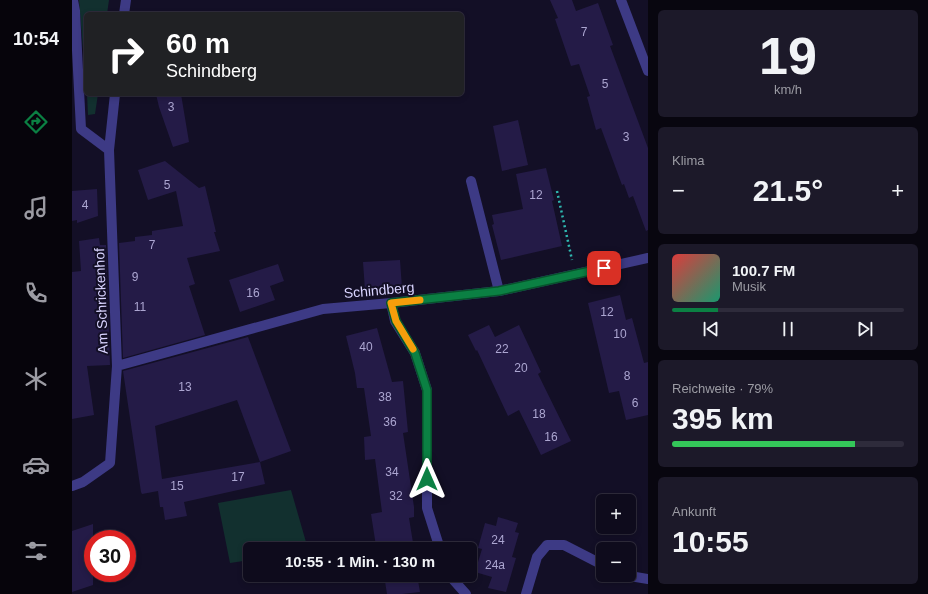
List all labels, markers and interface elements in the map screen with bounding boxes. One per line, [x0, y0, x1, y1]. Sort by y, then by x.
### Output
house number: 7 [581, 25, 588, 39]
text: 19 [759, 27, 817, 85]
icon: right [100, 28, 152, 80]
text: 60 m [166, 28, 230, 59]
text: 10:54 [13, 29, 59, 49]
text: Schindberg [166, 61, 257, 81]
house number: 5 [602, 77, 609, 91]
text: km/h [774, 82, 802, 97]
house number: 3 [168, 100, 175, 114]
icon: directions [22, 108, 50, 136]
house number: 3 [623, 130, 630, 144]
text: Klima [672, 153, 705, 168]
text: 21.5° [753, 174, 823, 207]
house number: 5 [164, 178, 171, 192]
text: − [672, 178, 685, 203]
text: + [891, 178, 904, 203]
house number: 12 [529, 188, 543, 202]
icon: music [22, 194, 50, 222]
house number: 4 [82, 198, 89, 212]
house number: 7 [149, 238, 156, 252]
street label: Am Schrickenhof [91, 248, 111, 354]
pin [587, 251, 621, 285]
icon: arrive [593, 257, 615, 279]
text: 100.7 FM [732, 262, 795, 279]
house number: 9 [132, 270, 139, 284]
icon: phone [22, 279, 50, 307]
street label: Schindberg [343, 279, 415, 301]
text: Musik [732, 279, 766, 294]
house number: 16 [246, 286, 260, 300]
house number: 11 [134, 300, 147, 314]
house number: 12 [600, 305, 614, 319]
icon: previous [700, 318, 722, 340]
icon: pause [777, 318, 799, 340]
icon: next [854, 318, 876, 340]
house number: 10 [613, 327, 627, 341]
house number: 40 [359, 340, 373, 354]
house number: 22 [495, 342, 509, 356]
house number: 20 [514, 361, 528, 375]
icon: climate [22, 365, 50, 393]
house number: 8 [624, 369, 631, 383]
house number: 13 [178, 380, 192, 394]
text: Reichweite · 79% [672, 381, 773, 396]
house number: 38 [378, 390, 392, 404]
house number: 6 [632, 396, 639, 410]
text: 395 km [672, 402, 774, 435]
house number: 18 [532, 407, 546, 421]
house number: 36 [383, 415, 397, 429]
house number: 16 [544, 430, 558, 444]
icon: car [22, 451, 50, 479]
position arrow [406, 458, 448, 500]
house number: 34 [385, 465, 399, 479]
house number: 17 [231, 470, 245, 484]
house number: 15 [170, 479, 184, 493]
house number: 32 [389, 489, 403, 503]
map controls [596, 494, 636, 582]
button: + [596, 494, 636, 534]
text: Ankunft [672, 504, 716, 519]
text: 10:55 [672, 525, 749, 558]
speed limit sign: 30 [84, 530, 136, 582]
house number: 24 [491, 533, 505, 547]
icon: filters [22, 537, 50, 565]
button: − [596, 542, 636, 582]
text: 10:55 · 1 Min. · 130 m [285, 553, 435, 570]
house number: 24a [485, 558, 505, 572]

